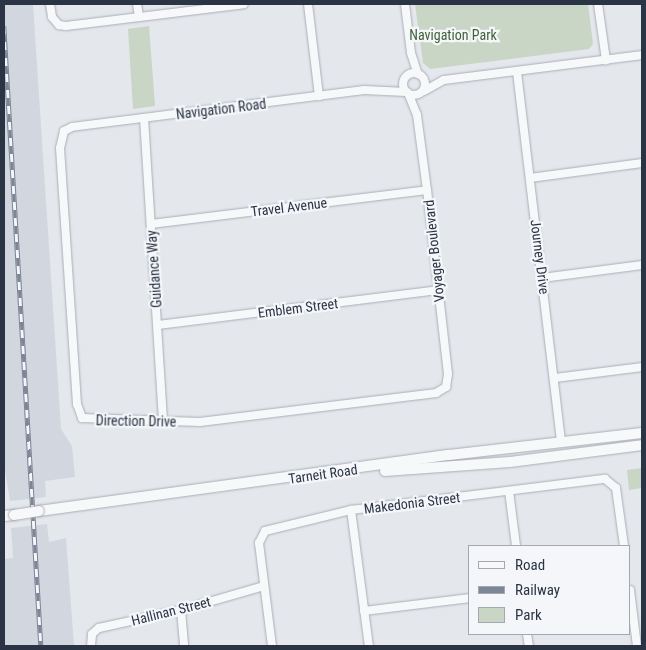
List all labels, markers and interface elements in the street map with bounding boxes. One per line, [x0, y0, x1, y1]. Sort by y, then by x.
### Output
park label: Navigation Park [409, 27, 497, 43]
street label: Navigation Road [175, 95, 267, 123]
street label: Travel Avenue [250, 194, 328, 220]
street label: Voyager Boulevard [420, 199, 448, 303]
street label: Journey Drive [527, 219, 553, 295]
street label: Guidance Way [143, 230, 165, 308]
street label: Emblem Street [257, 295, 339, 321]
street label: Direction Drive [96, 412, 176, 430]
street label: Tarneit Road [287, 461, 359, 487]
street label: Makedonia Street [363, 489, 461, 517]
legend [468, 545, 631, 635]
text: Road [515, 556, 545, 574]
text: Railway [515, 581, 560, 599]
street label: Hallinan Street [130, 593, 212, 629]
text: Park [515, 606, 542, 624]

